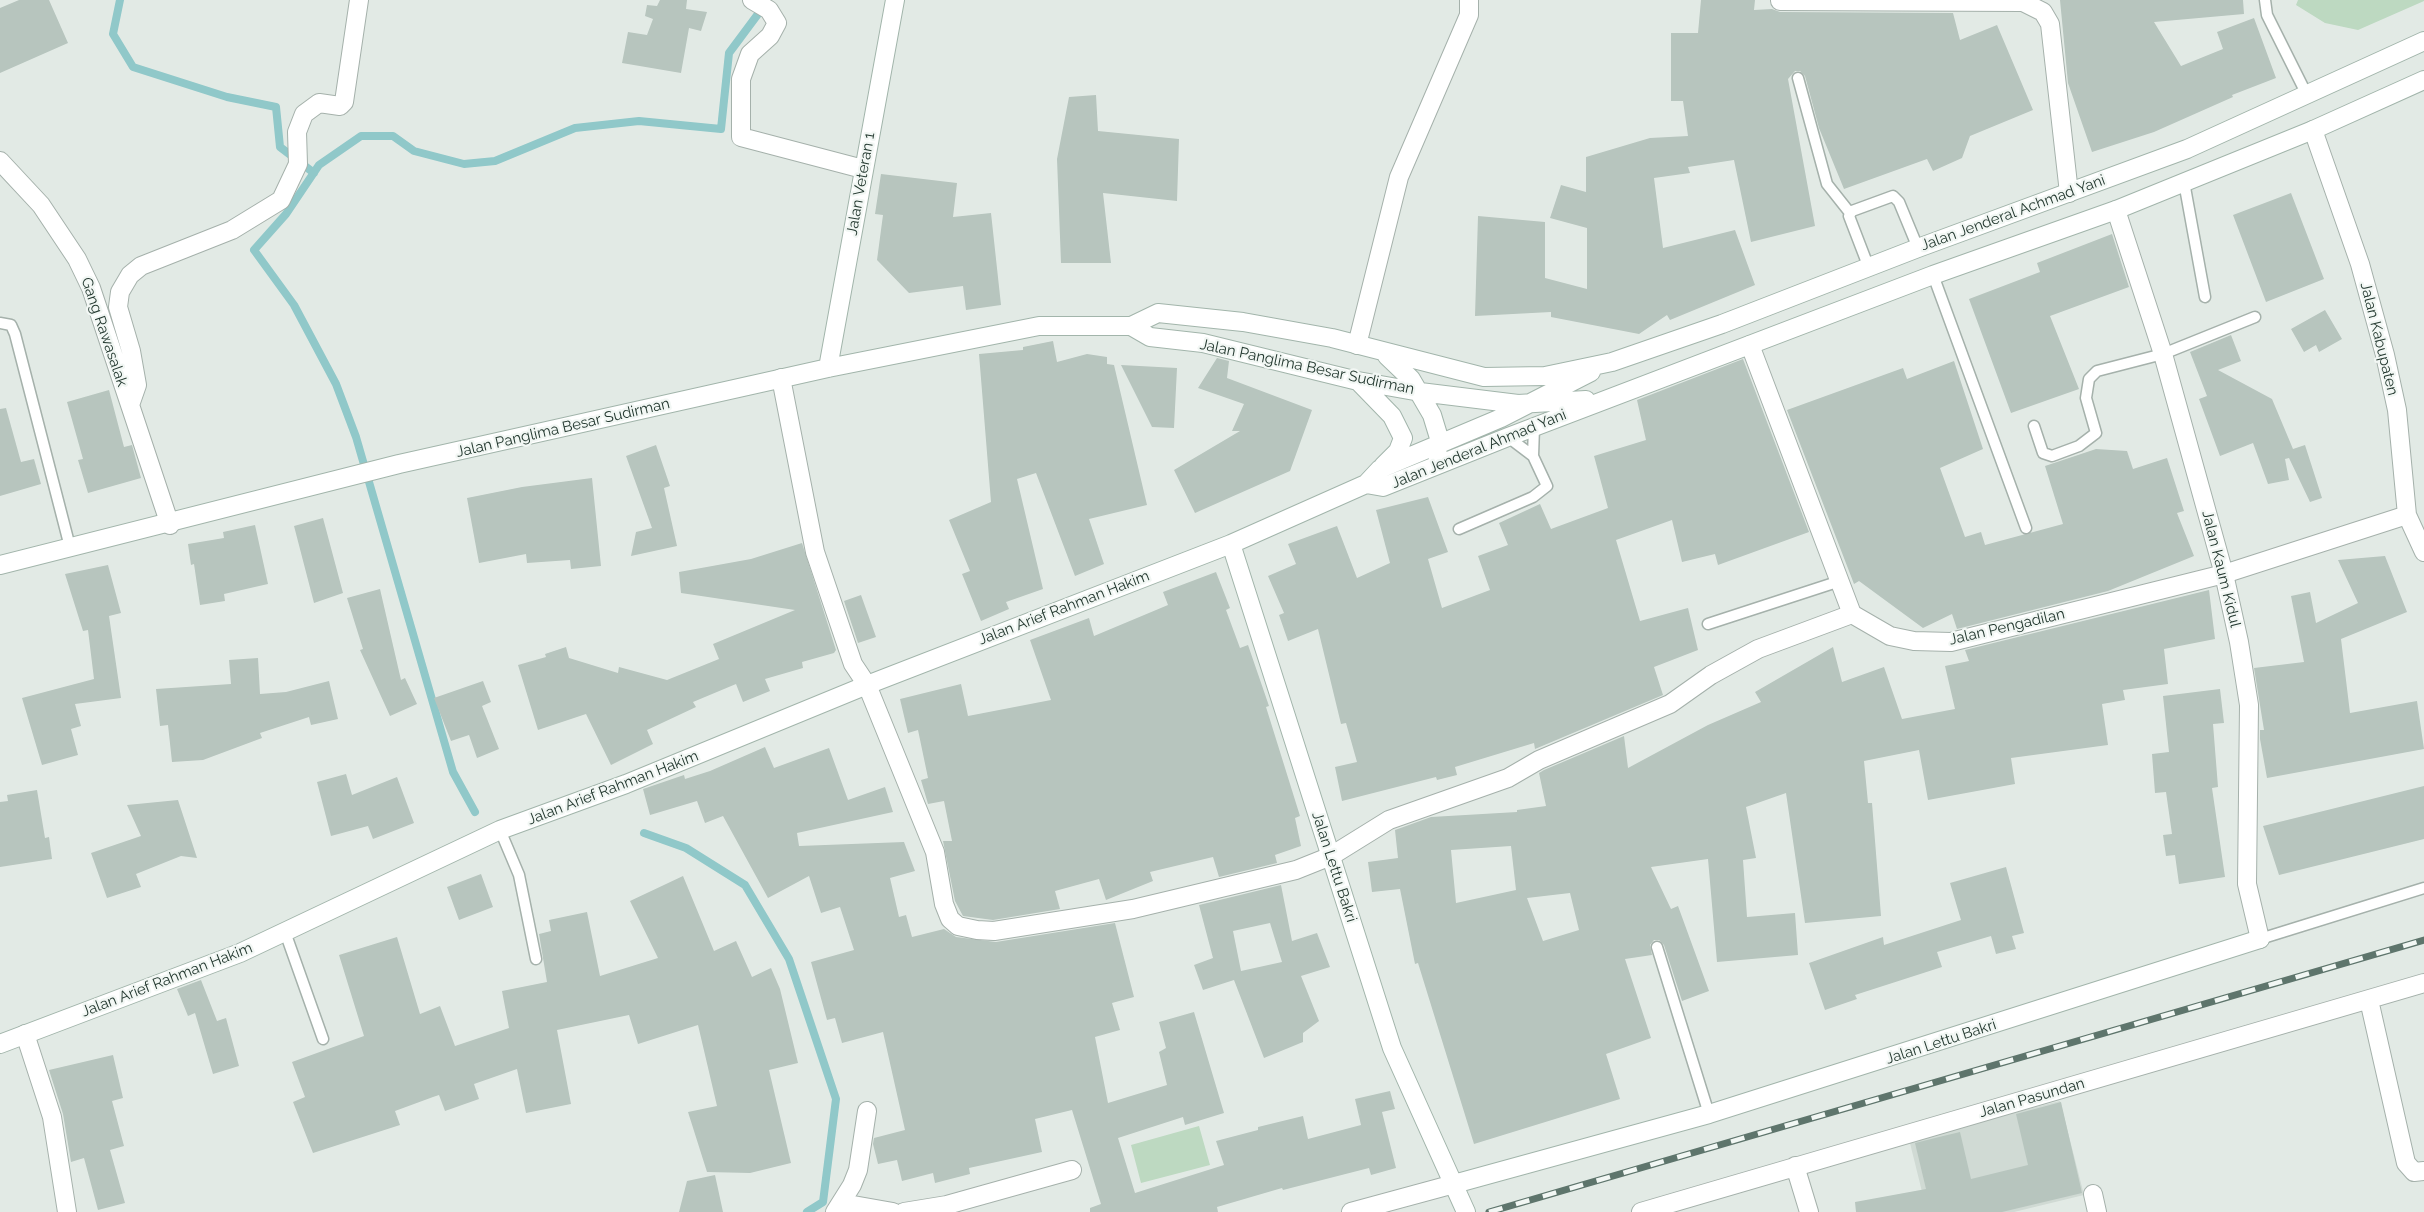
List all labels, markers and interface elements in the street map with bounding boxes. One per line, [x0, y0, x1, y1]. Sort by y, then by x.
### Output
street label: Jalan Veteran 1 [843, 131, 879, 237]
street label: Jalan Jenderal Achmad Yani [1918, 171, 2108, 255]
street label: Gang Rawasalak [77, 275, 131, 389]
street label: Jalan Kabupaten [2356, 281, 2402, 397]
street label: Jalan Panglima Besar Sudirman [1198, 335, 1416, 399]
street label: Jalan Panglima Besar Sudirman [455, 395, 671, 461]
street label: Jalan Jenderal Ahmad Yani [1389, 406, 1569, 492]
street label: Jalan Kaum Kidul [2198, 509, 2244, 629]
street label: Jalan Arief Rahman Hakim [976, 567, 1152, 649]
street label: Jalan Pengadilan [1948, 605, 2066, 649]
street label: Jalan Arief Rahman Hakim [525, 747, 701, 829]
street label: Jalan Lettu Bakri [1308, 810, 1360, 924]
street label: Jalan Arief Rahman Hakim [79, 939, 255, 1021]
street label: Jalan Lettu Bakri [1884, 1016, 1998, 1068]
street label: Jalan Pasundan [1977, 1074, 2087, 1122]

